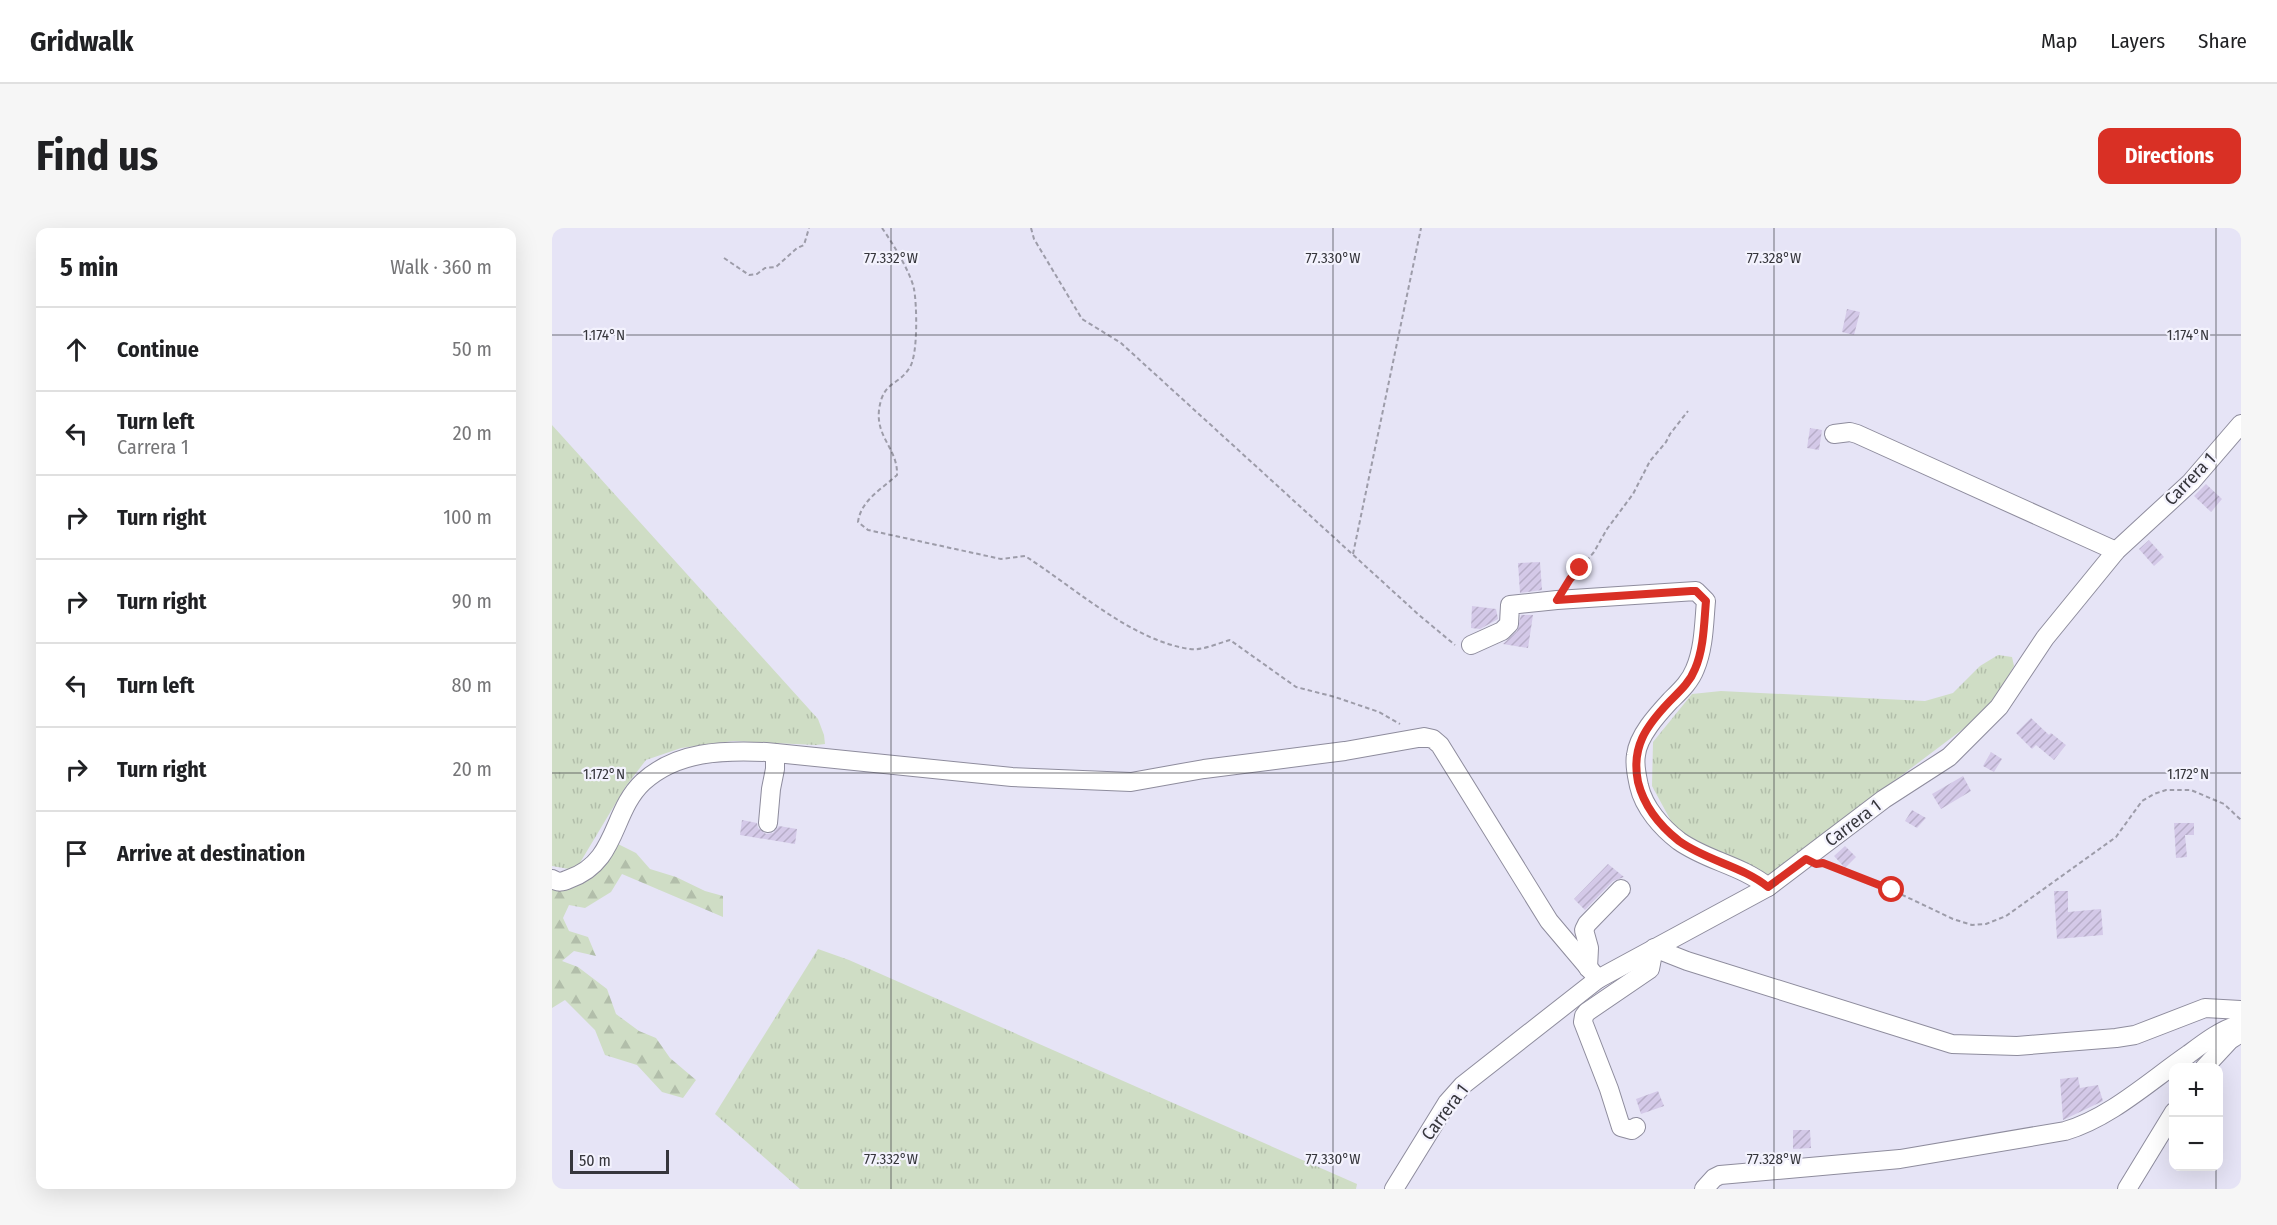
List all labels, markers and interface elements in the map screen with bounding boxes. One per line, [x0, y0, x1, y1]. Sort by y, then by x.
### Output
text: Gridwalk [30, 25, 134, 58]
text: Map [2041, 28, 2077, 54]
text: Layers [2110, 28, 2165, 54]
text: Share [2198, 28, 2247, 54]
button: Directions [2098, 128, 2241, 184]
text: Find us [36, 131, 158, 181]
text: 77.332°W [864, 249, 918, 267]
text: 77.330°W [1305, 249, 1361, 267]
text: 77.328°W [1747, 249, 1801, 267]
text: 5 min [60, 252, 118, 283]
text: Walk · 360 m [390, 255, 492, 279]
text: 1.174°N [583, 326, 625, 344]
text: 1.174°N [2167, 326, 2209, 344]
icon: ahead [60, 333, 93, 366]
text: Continue [117, 336, 199, 363]
text: 50 m [452, 337, 492, 361]
text: Turn left [117, 408, 195, 435]
icon: left [60, 417, 93, 450]
text: 20 m [453, 421, 492, 445]
text: Carrera 1 [117, 435, 189, 459]
street label: Carrera 1 [2160, 448, 2220, 510]
icon: right [60, 501, 93, 534]
text: Turn right [117, 504, 206, 531]
text: 100 m [443, 505, 492, 529]
route end [1566, 554, 1592, 580]
icon: right [60, 585, 93, 618]
text: Turn right [117, 588, 206, 615]
text: 90 m [452, 589, 492, 613]
icon: left [60, 669, 93, 702]
text: Turn left [117, 672, 195, 699]
text: 80 m [452, 673, 492, 697]
icon: right [60, 753, 93, 786]
text: Turn right [117, 756, 206, 783]
text: 20 m [453, 757, 492, 781]
text: 1.172°N [583, 765, 625, 783]
text: 1.172°N [2167, 765, 2209, 783]
street label: Carrera 1 [1821, 795, 1885, 851]
icon: arrive [60, 837, 93, 870]
text: Arrive at destination [117, 840, 305, 867]
route start [1878, 876, 1904, 902]
map controls [2169, 1063, 2223, 1171]
button: + [2169, 1063, 2223, 1117]
street label: Carrera 1 [1417, 1080, 1473, 1144]
button: − [2169, 1117, 2223, 1171]
scale bar [570, 1147, 669, 1174]
text: 77.332°W [864, 1150, 918, 1168]
text: 77.330°W [1305, 1150, 1361, 1168]
text: 77.328°W [1747, 1150, 1801, 1168]
text: 50 m [579, 1151, 611, 1170]

